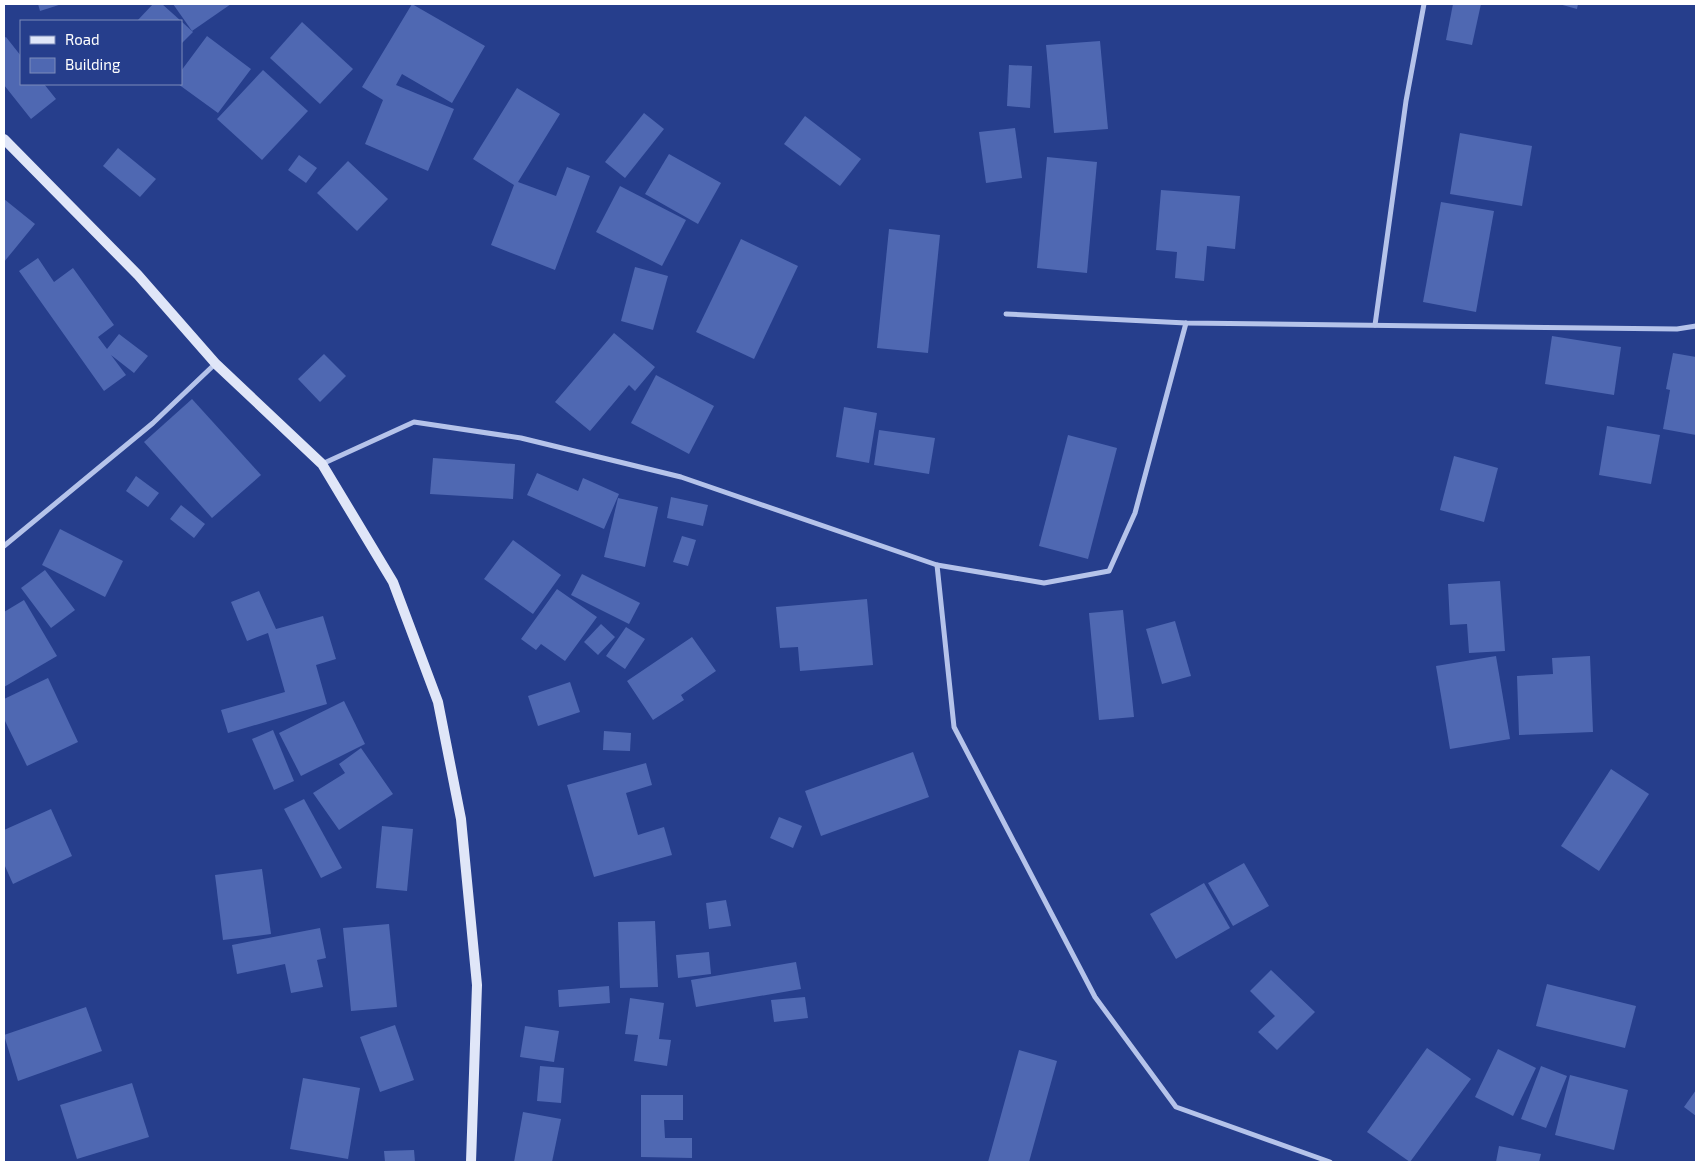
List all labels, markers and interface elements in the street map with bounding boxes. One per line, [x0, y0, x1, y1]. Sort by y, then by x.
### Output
legend [20, 20, 182, 85]
text: Road [65, 30, 100, 48]
text: Building [65, 55, 121, 73]

